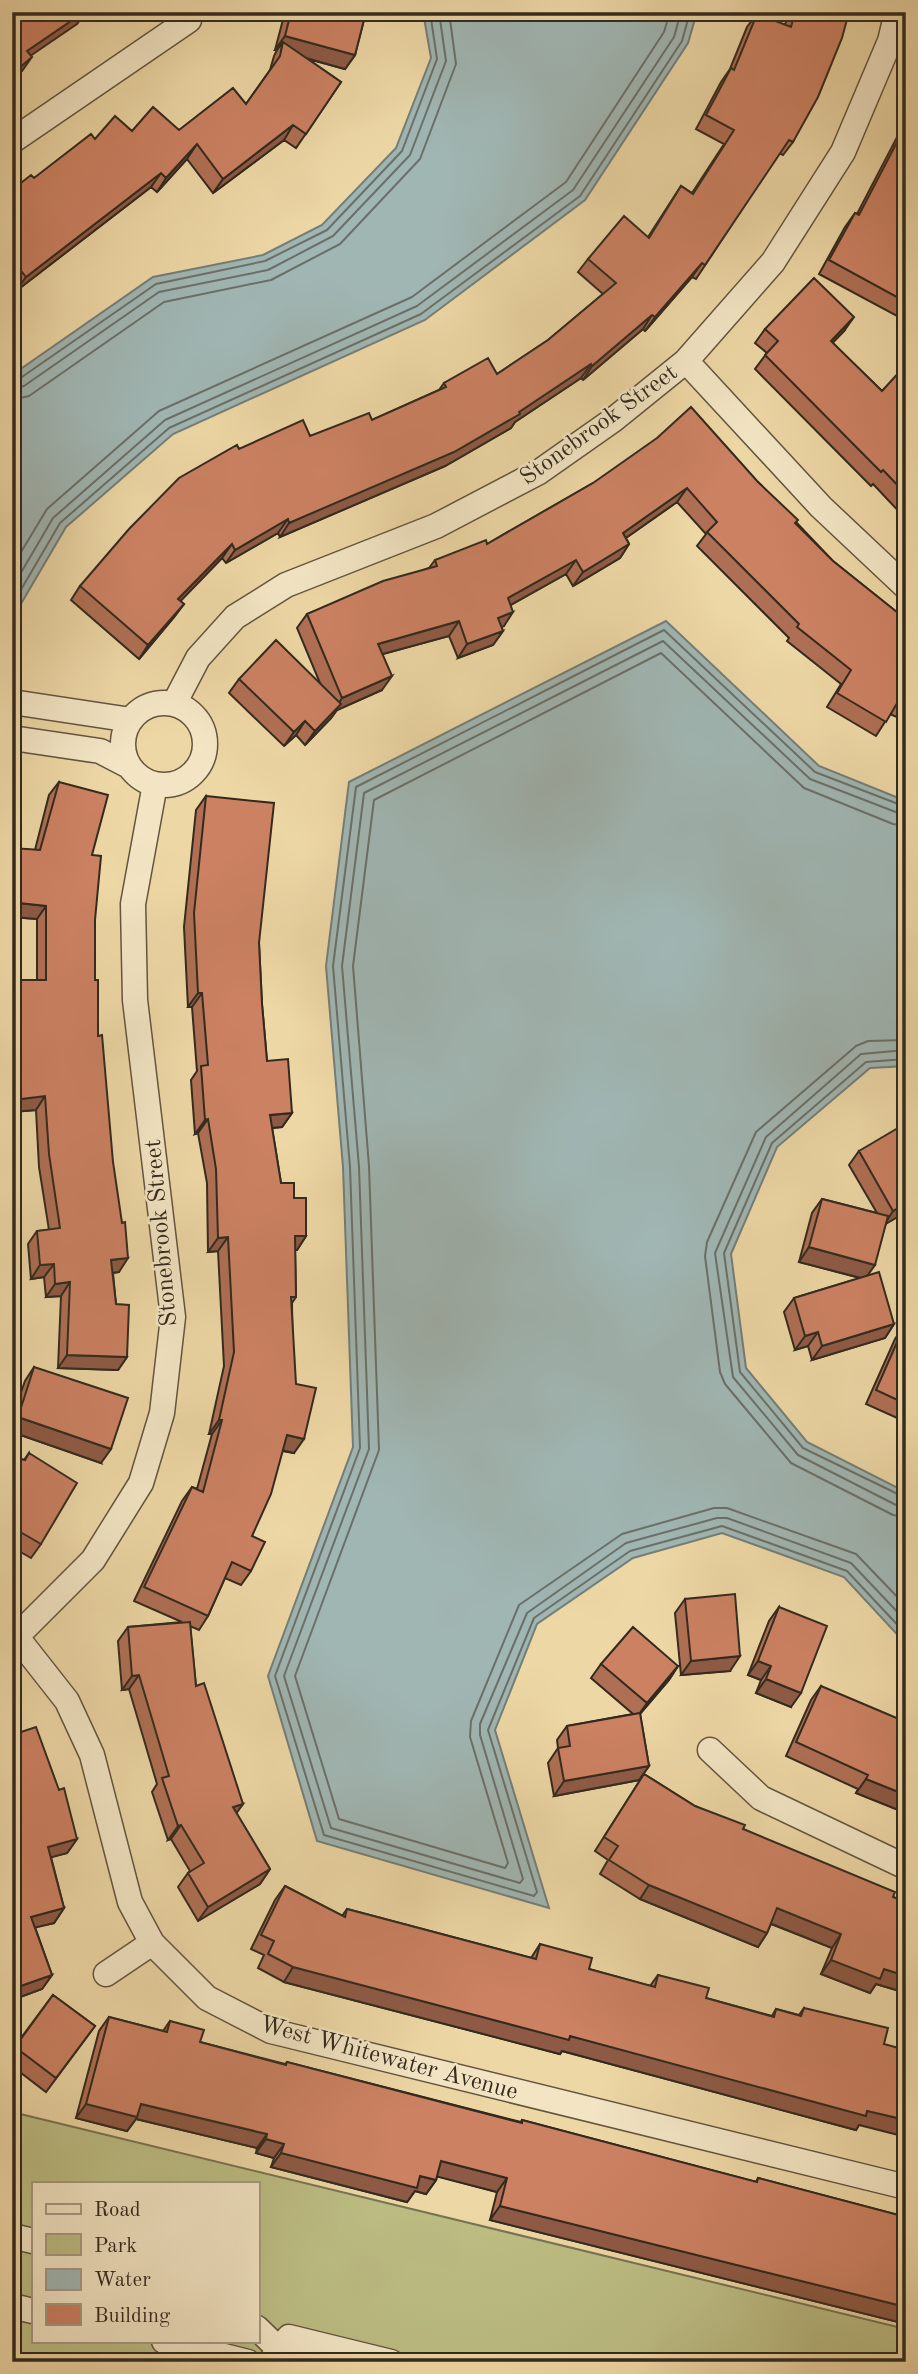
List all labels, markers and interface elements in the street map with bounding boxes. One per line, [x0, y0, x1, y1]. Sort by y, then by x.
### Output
street label: Stonebrook Street [516, 361, 682, 491]
street label: Stonebrook Street [142, 1138, 182, 1327]
street label: West Whitewater Avenue [257, 2013, 520, 2105]
legend [32, 2182, 259, 2342]
text: Road [94, 2200, 141, 2221]
text: Park [94, 2236, 137, 2257]
text: Water [94, 2270, 151, 2291]
text: Building [94, 2306, 171, 2327]

